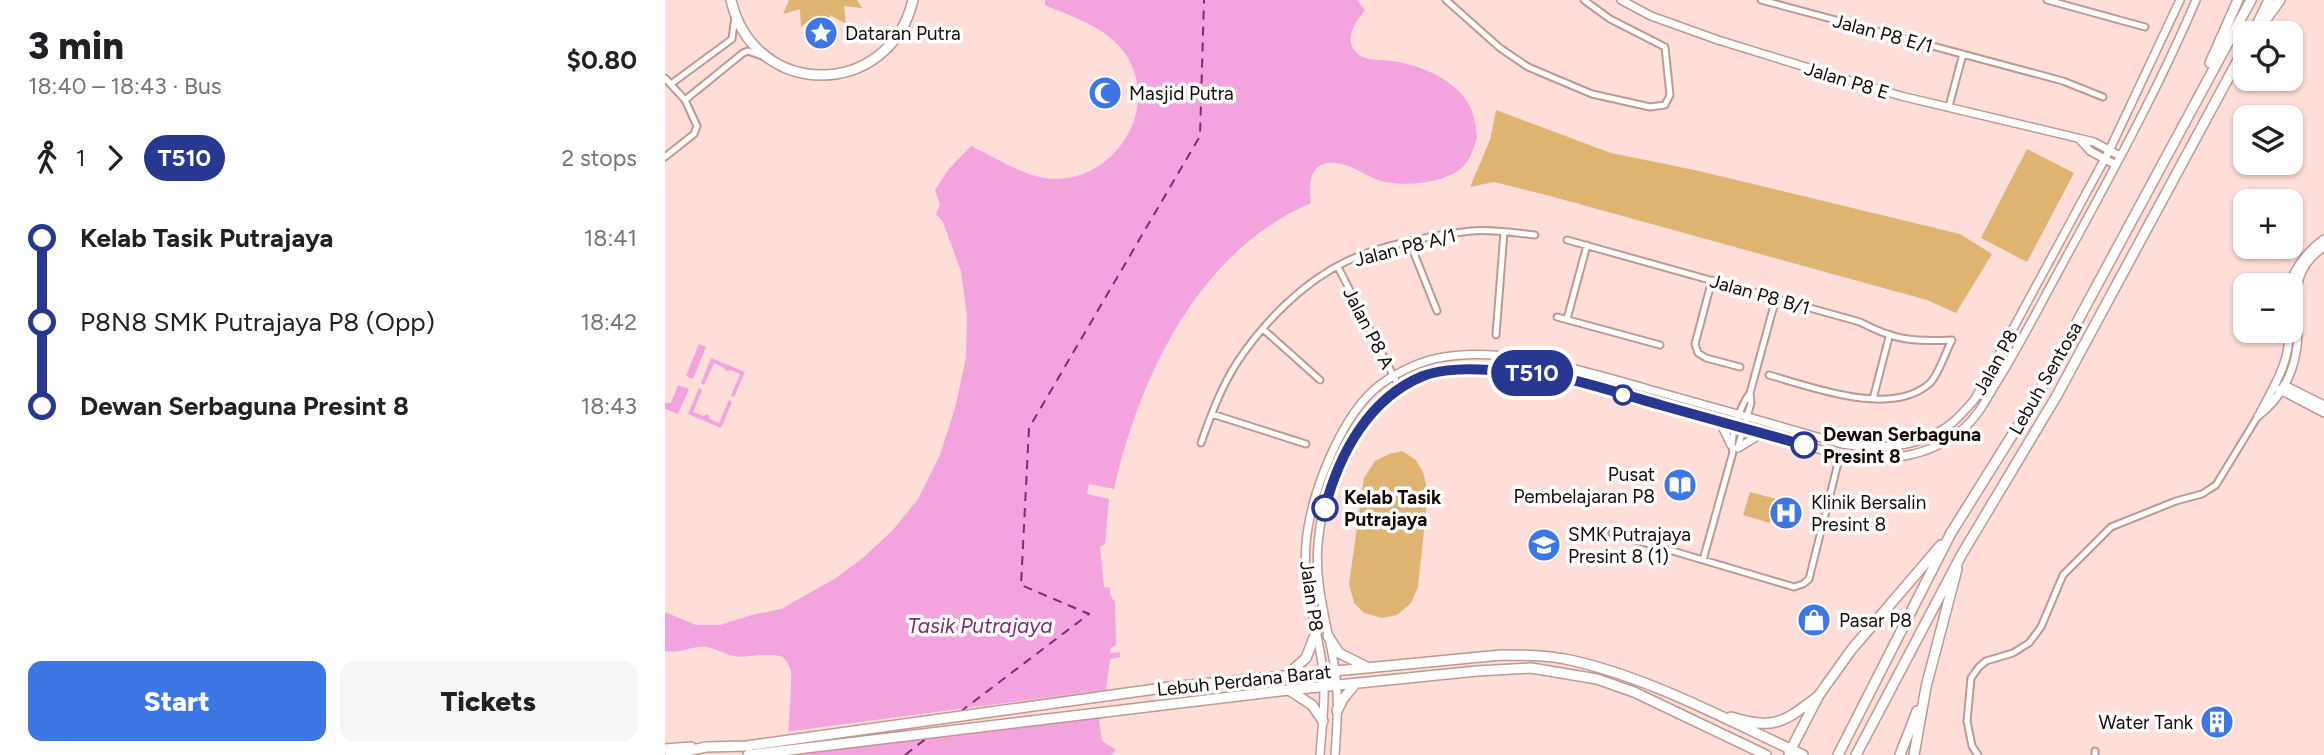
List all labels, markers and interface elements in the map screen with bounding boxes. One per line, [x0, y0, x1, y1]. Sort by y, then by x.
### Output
street label: Jalan P8 E/1 [1830, 9, 1935, 58]
place icon: Dataran Putra [802, 14, 840, 52]
map controls [2233, 21, 2303, 343]
button: locate [2233, 21, 2303, 91]
place label: Dataran Putra [845, 22, 961, 45]
text: 3 min [28, 23, 124, 69]
text: $0.80 [567, 44, 637, 76]
street label: Jalan P8 E [1802, 57, 1892, 104]
text: 18:40 – 18:43 · Bus [28, 72, 222, 100]
mosque icon: Masjid Putra [1086, 74, 1124, 112]
place label: Masjid Putra [1129, 82, 1234, 105]
button: layers [2233, 105, 2303, 175]
icon: walk [28, 139, 66, 177]
icon: forward [96, 139, 134, 177]
text: T510 [158, 143, 211, 172]
text: 1 [76, 144, 86, 172]
text: 2 stops [561, 144, 637, 172]
button: + [2233, 189, 2303, 259]
text: Kelab Tasik Putrajaya [80, 222, 333, 254]
text: 18:41 [584, 224, 637, 252]
street label: Jalan P8 A/1 [1352, 224, 1458, 271]
street label: Jalan P8 B/1 [1707, 269, 1812, 320]
button: − [2233, 273, 2303, 343]
street label: Jalan P8 A [1338, 283, 1399, 373]
text: P8N8 SMK Putrajaya P8 (Opp) [80, 306, 435, 338]
text: 18:42 [580, 308, 637, 336]
street label: Lebuh Sentosa [2004, 318, 2087, 439]
street label: Jalan P8 [1968, 325, 2023, 399]
line badge: T510 [1483, 350, 1581, 396]
text: T510 [1505, 358, 1559, 387]
unlabelled marker [1613, 385, 1633, 405]
text: Dewan Serbaguna Presint 8 [80, 390, 409, 422]
text: 18:43 [581, 392, 637, 420]
place label: Dewan Serbaguna Presint 8 [1823, 423, 1981, 468]
marker: Dewan Serbaguna Presint 8 [1791, 432, 1817, 458]
place label: Pusat Pembelajaran P8 [1513, 463, 1655, 508]
library icon: Pusat Pembelajaran P8 [1661, 466, 1699, 504]
place label: Kelab Tasik Putrajaya [1344, 486, 1442, 531]
place label: Klinik Bersalin Presint 8 [1811, 491, 1926, 536]
hospital icon: Klinik Bersalin Presint 8 [1767, 494, 1805, 532]
marker: Kelab Tasik Putrajaya [1312, 495, 1338, 521]
place label: SMK Putrajaya Presint 8 (1) [1568, 523, 1691, 568]
school or university icon: SMK Putrajaya Presint 8 (1) [1525, 526, 1563, 564]
street label: Jalan P8 [1295, 559, 1328, 633]
shop icon: Pasar P8 [1795, 601, 1833, 639]
place label: Pasar P8 [1839, 609, 1912, 632]
water label: Tasik Putrajaya [908, 613, 1052, 638]
street label: Lebuh Perdana Barat [1156, 660, 1332, 701]
button: Start [28, 661, 326, 741]
button: Tickets [340, 661, 637, 741]
building icon: Water Tank [2198, 703, 2236, 741]
place label: Water Tank [2098, 711, 2194, 734]

